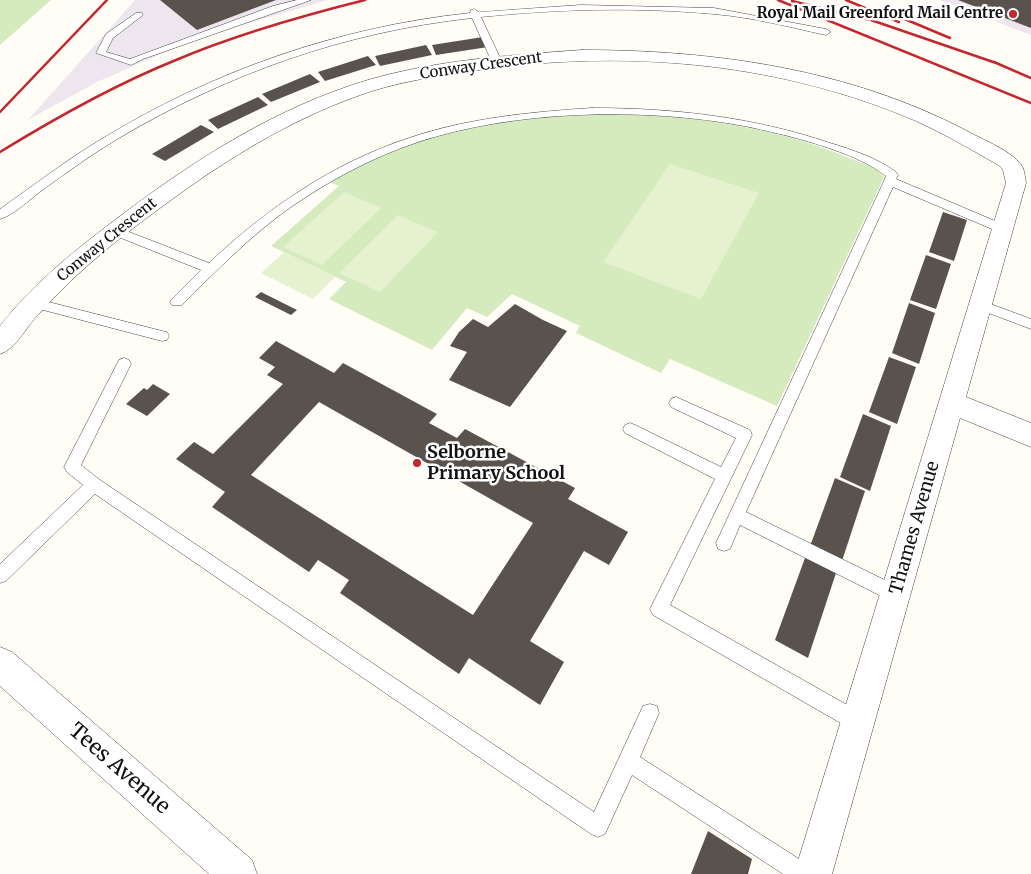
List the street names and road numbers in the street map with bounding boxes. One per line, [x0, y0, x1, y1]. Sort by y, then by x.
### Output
street label: Conway Crescent [419, 49, 543, 83]
street label: Conway Crescent [54, 194, 160, 286]
street label: Thames Avenue [886, 459, 944, 597]
street label: Tees Avenue [63, 718, 175, 820]

